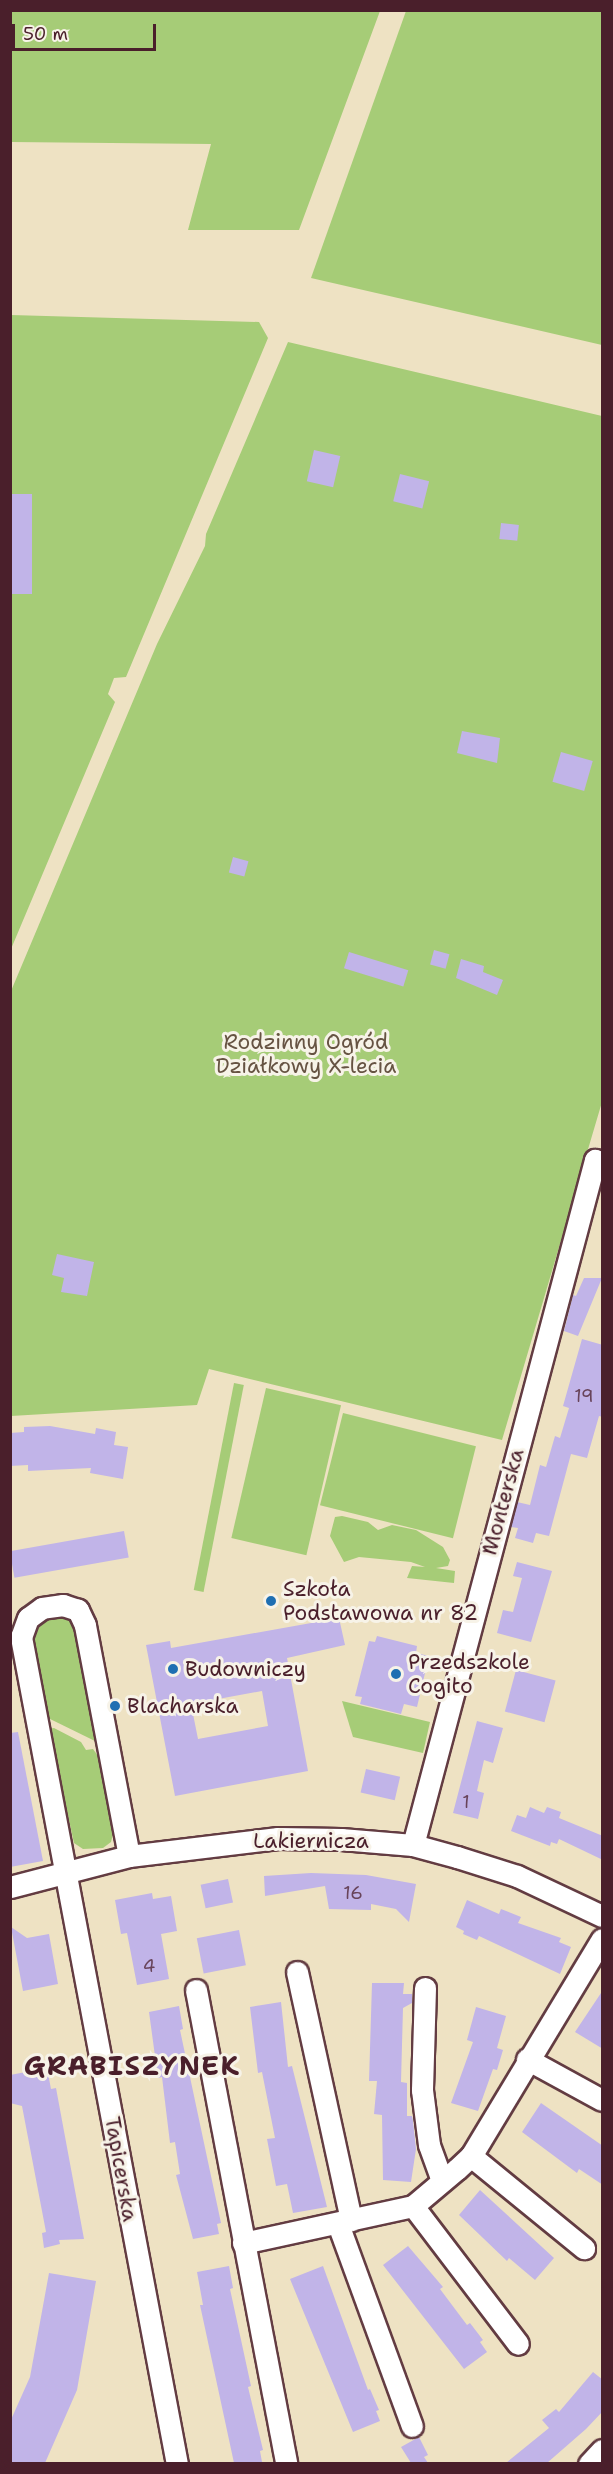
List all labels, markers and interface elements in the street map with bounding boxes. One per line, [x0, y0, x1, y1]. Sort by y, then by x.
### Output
scale bar [15, 12, 159, 50]
text: 50 m [23, 22, 68, 46]
park label: Rodzinny Ogród Działkowy X-lecia [216, 1029, 396, 1079]
house number: 19 [574, 1385, 594, 1407]
street label: Monterska [477, 1446, 529, 1558]
place label: Szkoła Podstawowa nr 82 [283, 1576, 478, 1626]
marker: Szkoła Podstawowa nr 82 [264, 1594, 278, 1608]
place label: Przedszkole Cogito [408, 1649, 530, 1699]
place label: Budowniczy [185, 1656, 306, 1682]
marker: Budowniczy [166, 1662, 180, 1676]
marker: Przedszkole Cogito [389, 1667, 403, 1681]
place label: Blacharska [127, 1693, 239, 1719]
marker: Blacharska [108, 1699, 122, 1713]
house number: 1 [462, 1791, 470, 1813]
street label: Lakiernicza [253, 1828, 369, 1854]
house number: 16 [343, 1882, 363, 1904]
house number: 4 [143, 1955, 155, 1977]
district label: GRABISZYNEK [24, 2050, 240, 2082]
street label: Tapicerska [99, 2115, 143, 2223]

